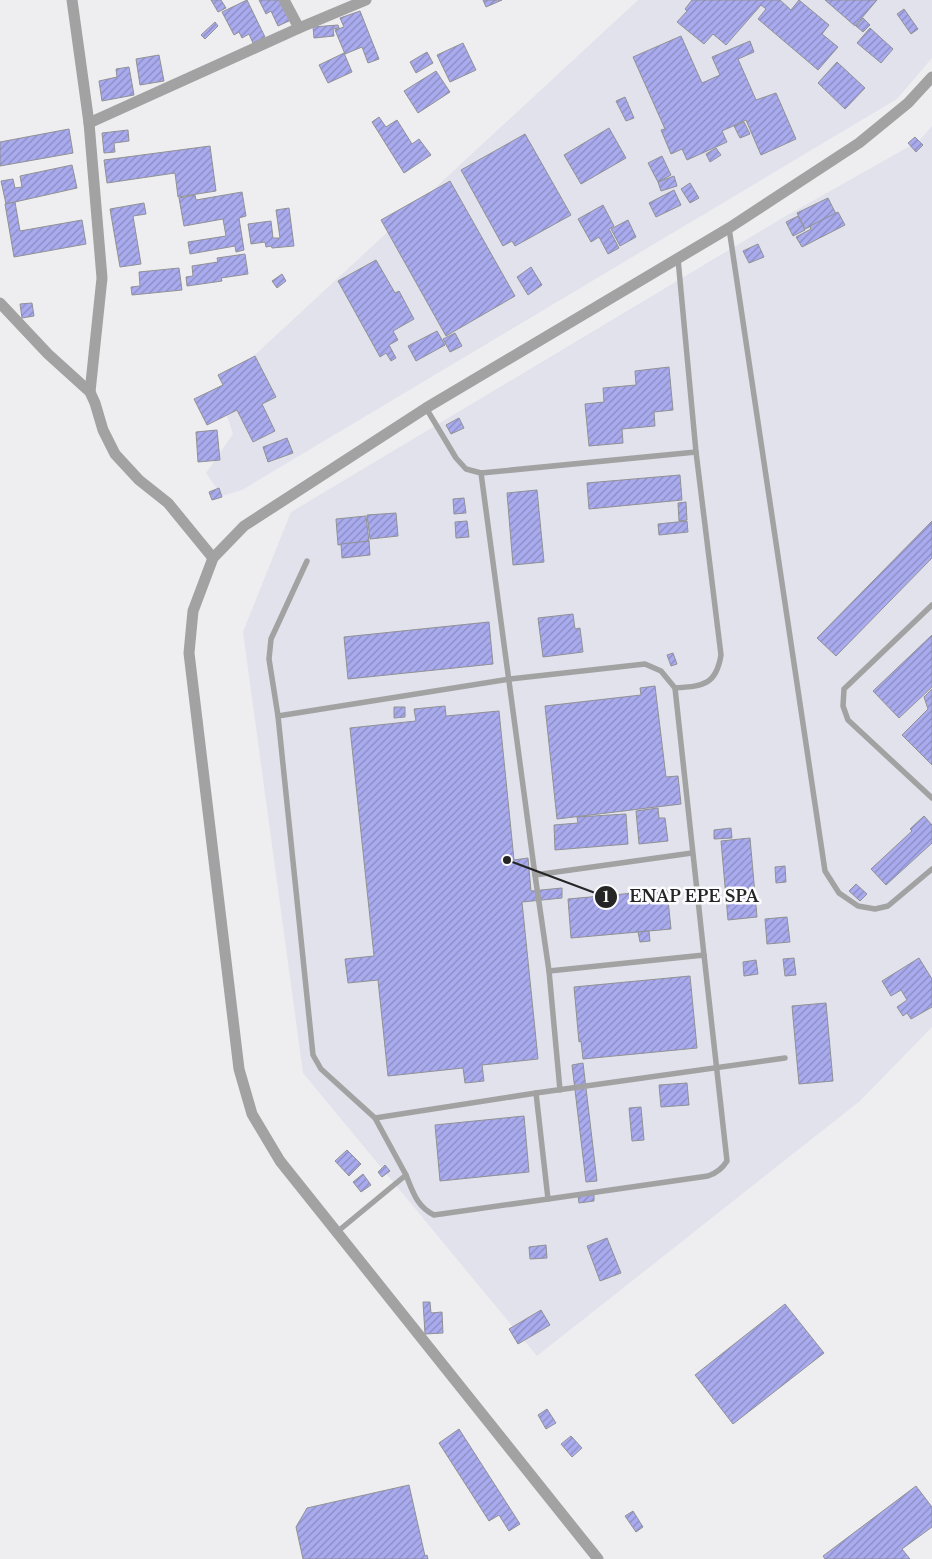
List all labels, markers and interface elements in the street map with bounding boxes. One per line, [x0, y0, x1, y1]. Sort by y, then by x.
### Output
callout: ENAP EPE SPA [594, 881, 769, 912]
text: ENAP EPE SPA [629, 886, 760, 906]
text: 1 [603, 887, 610, 906]

